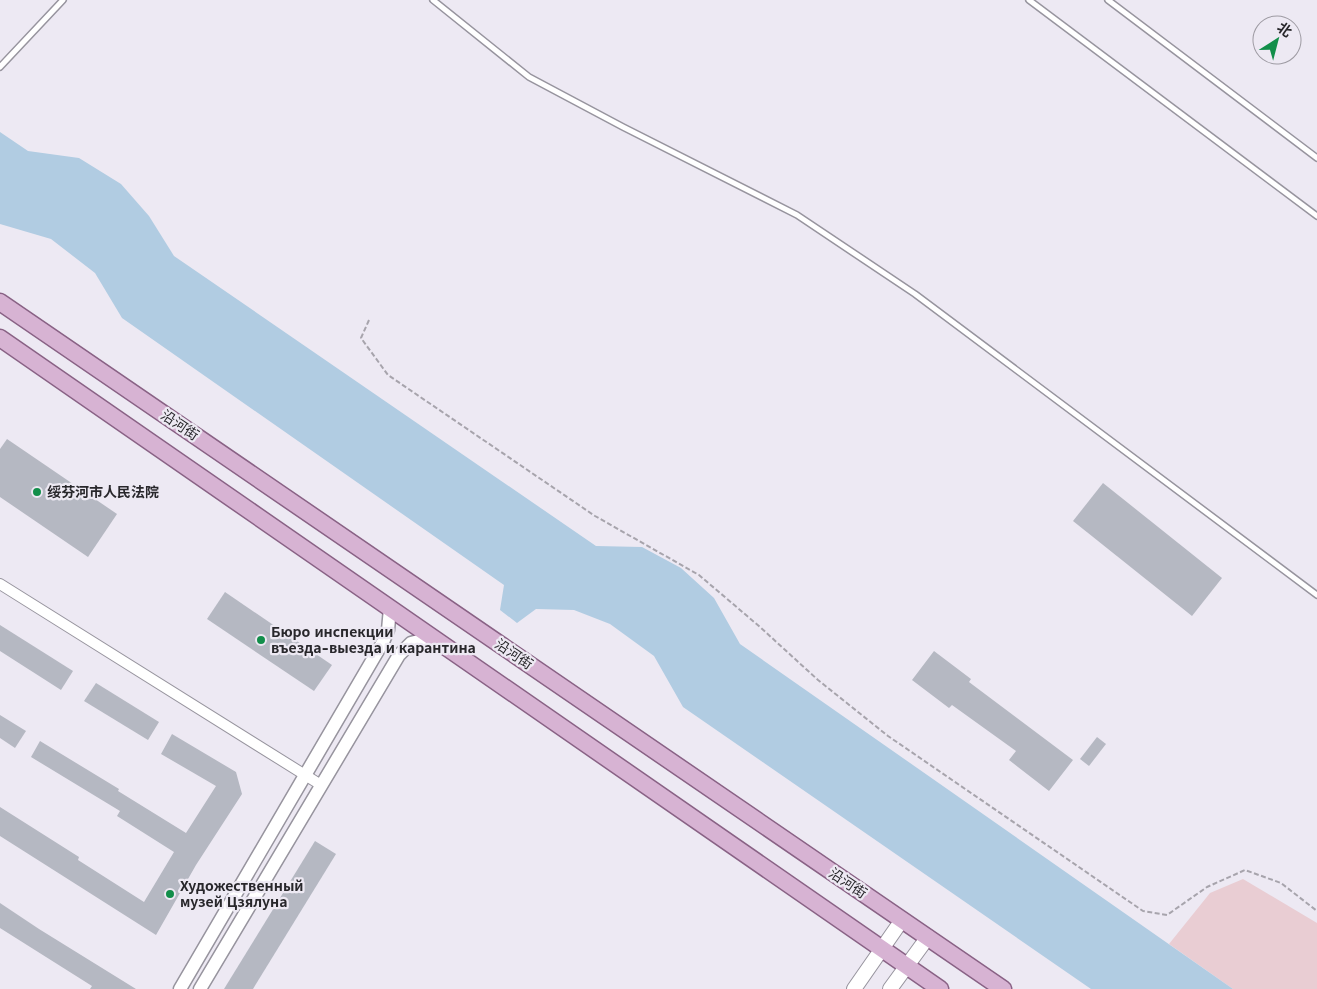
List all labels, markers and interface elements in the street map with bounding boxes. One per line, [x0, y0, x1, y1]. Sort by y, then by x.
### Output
north arrow [1252, 15, 1302, 65]
text: 北 [1274, 19, 1295, 40]
street label: 沿河街 [158, 407, 202, 443]
place label: 绥芬河市人民法院 [47, 484, 159, 500]
marker: 绥芬河市人民法院 [31, 486, 43, 498]
place label: Бюро инспекции въезда-выезда и карантина [271, 624, 476, 656]
marker: Бюро инспекции въезда-выезда и карантина [255, 634, 267, 646]
street label: 沿河街 [492, 636, 536, 672]
street label: 沿河街 [826, 865, 870, 901]
place label: Художественный музей Цзялуна [180, 878, 304, 910]
marker: Художественный музей Цзялуна [164, 888, 176, 900]

